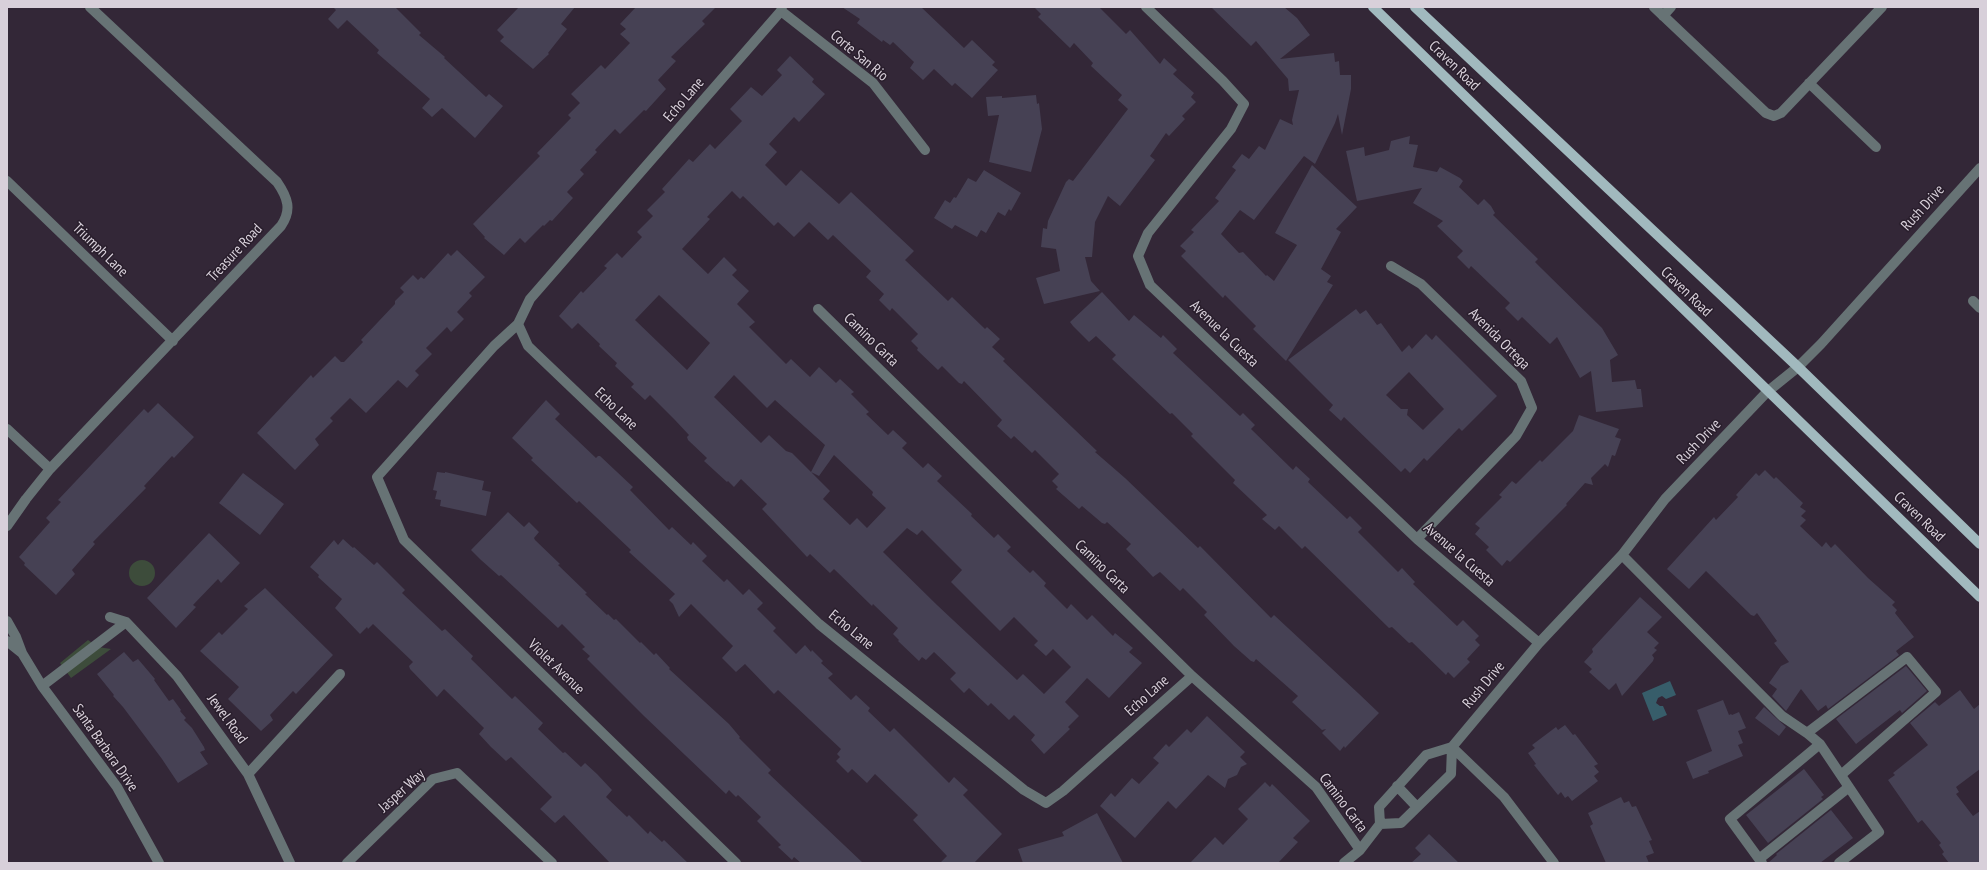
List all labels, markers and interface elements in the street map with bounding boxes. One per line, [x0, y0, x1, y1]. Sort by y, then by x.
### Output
street label: Corte San Rio [826, 27, 892, 85]
street label: Craven Road [1425, 37, 1483, 95]
street label: Echo Lane [660, 74, 708, 126]
street label: Rush Drive [1898, 181, 1948, 235]
street label: Triumph Lane [69, 219, 131, 281]
street label: Treasure Road [204, 220, 266, 286]
street label: Craven Road [1657, 263, 1715, 321]
street label: Avenue la Cuesta [1186, 297, 1262, 371]
street label: Avenida Ortega [1465, 305, 1533, 373]
street label: Camino Carta [840, 309, 902, 371]
street label: Echo Lane [591, 384, 641, 434]
street label: Rush Drive [1673, 416, 1725, 468]
street label: Craven Road [1890, 488, 1948, 546]
street label: Avenue la Cuesta [1420, 519, 1498, 591]
street label: Camino Carta [1071, 536, 1133, 598]
street label: Echo Lane [825, 606, 877, 654]
street label: Violet Avenue [524, 636, 588, 698]
street label: Rush Drive [1459, 658, 1509, 712]
street label: Echo Lane [1121, 672, 1173, 720]
street label: Jewel Road [203, 691, 251, 747]
street label: Santa Barbara Drive [68, 701, 142, 795]
street label: Jasper Way [375, 766, 429, 816]
street label: Camino Carta [1315, 770, 1371, 836]

